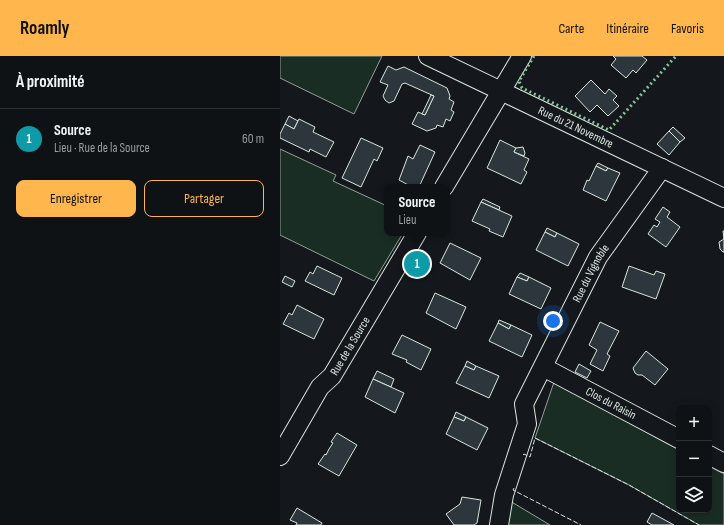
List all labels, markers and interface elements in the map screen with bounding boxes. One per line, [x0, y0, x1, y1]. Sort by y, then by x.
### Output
text: Roamly [20, 17, 70, 40]
text: Carte [558, 20, 584, 37]
text: Itinéraire [606, 20, 649, 37]
text: Favoris [671, 20, 704, 37]
text: À proximité [16, 72, 84, 92]
street label: Rue du 21 Novembre [536, 103, 616, 151]
text: Source [54, 121, 91, 140]
text: 1 [26, 131, 32, 147]
text: 60 m [242, 131, 264, 147]
text: Lieu · Rue de la Source [54, 140, 150, 156]
button: Enregistrer [16, 180, 136, 217]
button: Partager [144, 180, 264, 217]
popup [384, 184, 450, 236]
text: Source [398, 193, 436, 212]
text: Lieu [398, 212, 416, 228]
street label: Rue du Vignoble [569, 241, 612, 305]
pin: 1 [404, 249, 430, 279]
your location [543, 311, 563, 331]
street label: Rue de la Source [327, 314, 373, 378]
street label: Clos du Raisin [583, 383, 639, 423]
map controls [676, 405, 712, 513]
button: + [676, 405, 712, 441]
button: − [676, 441, 712, 477]
button: layers [676, 477, 712, 513]

